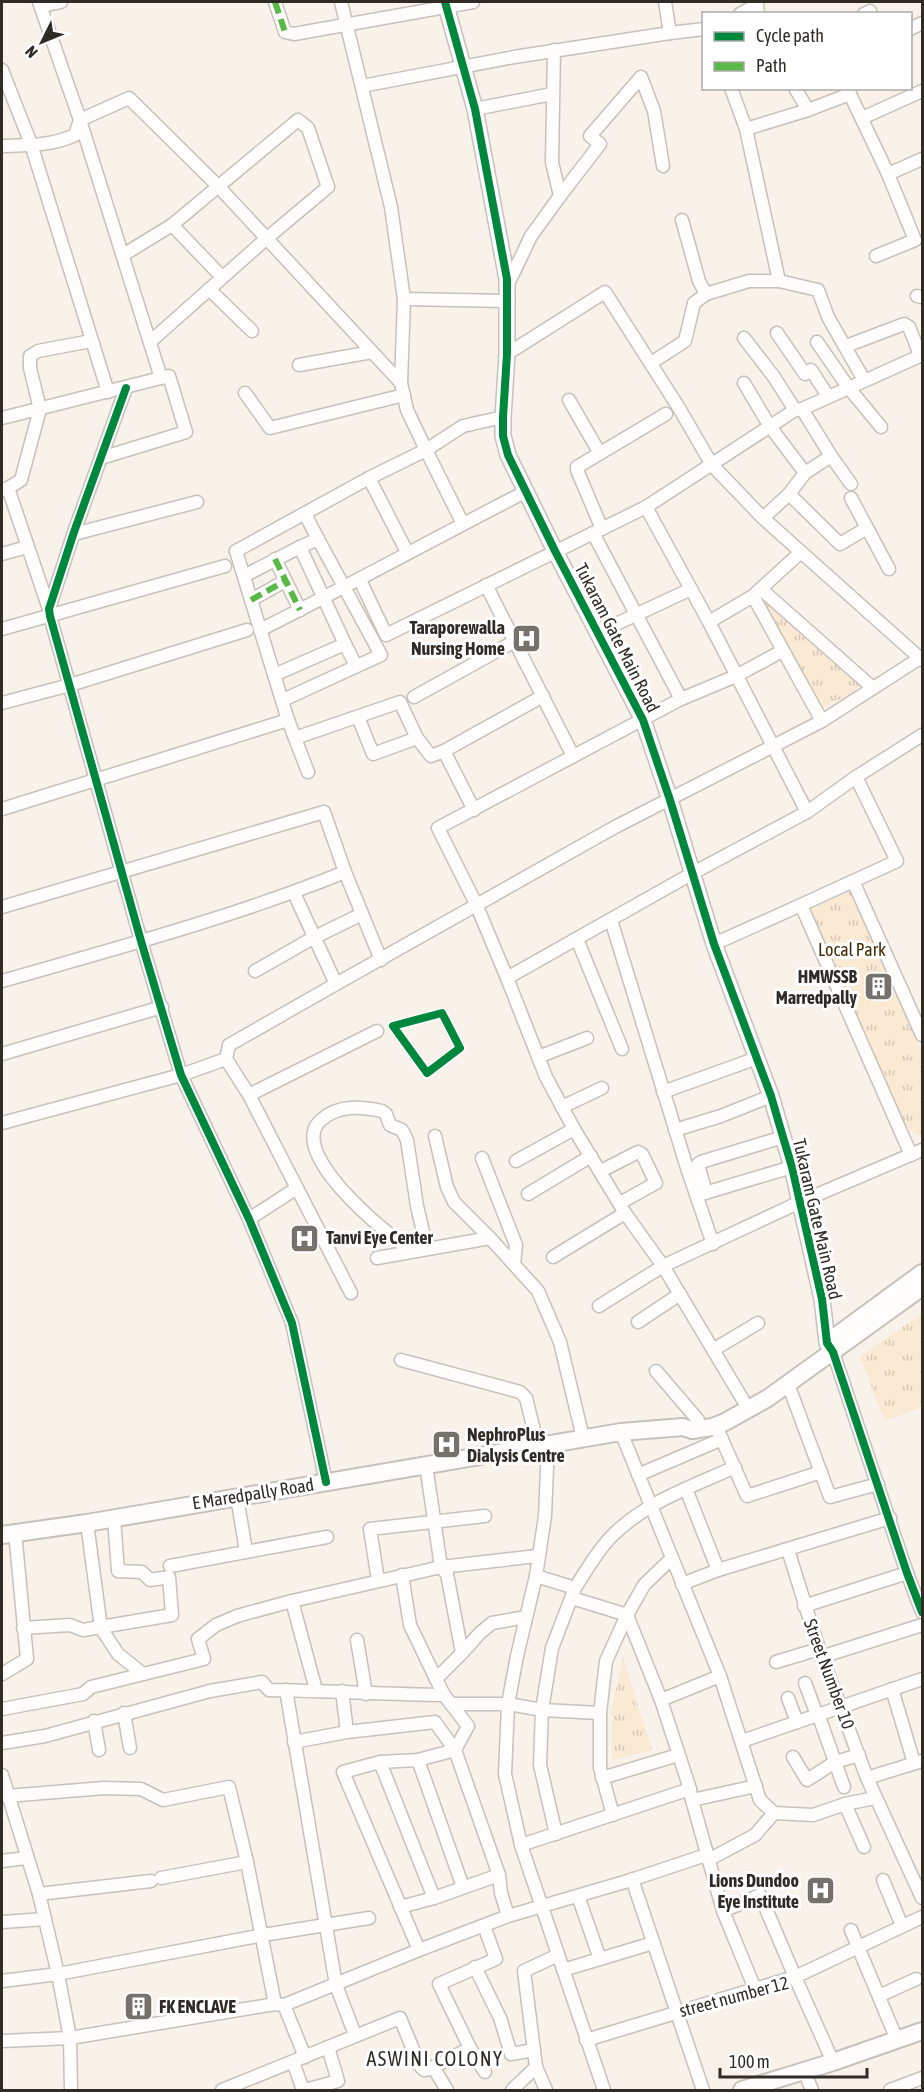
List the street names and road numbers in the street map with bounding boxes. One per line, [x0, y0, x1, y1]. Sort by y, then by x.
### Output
street label: Tukaram Gate Main Road [571, 560, 664, 716]
street label: Tukaram Gate Main Road [789, 1136, 846, 1301]
street label: E Maredpally Road [191, 1474, 315, 1513]
street label: Street Number 10 [800, 1616, 859, 1732]
street label: street number 12 [677, 1972, 791, 2021]

